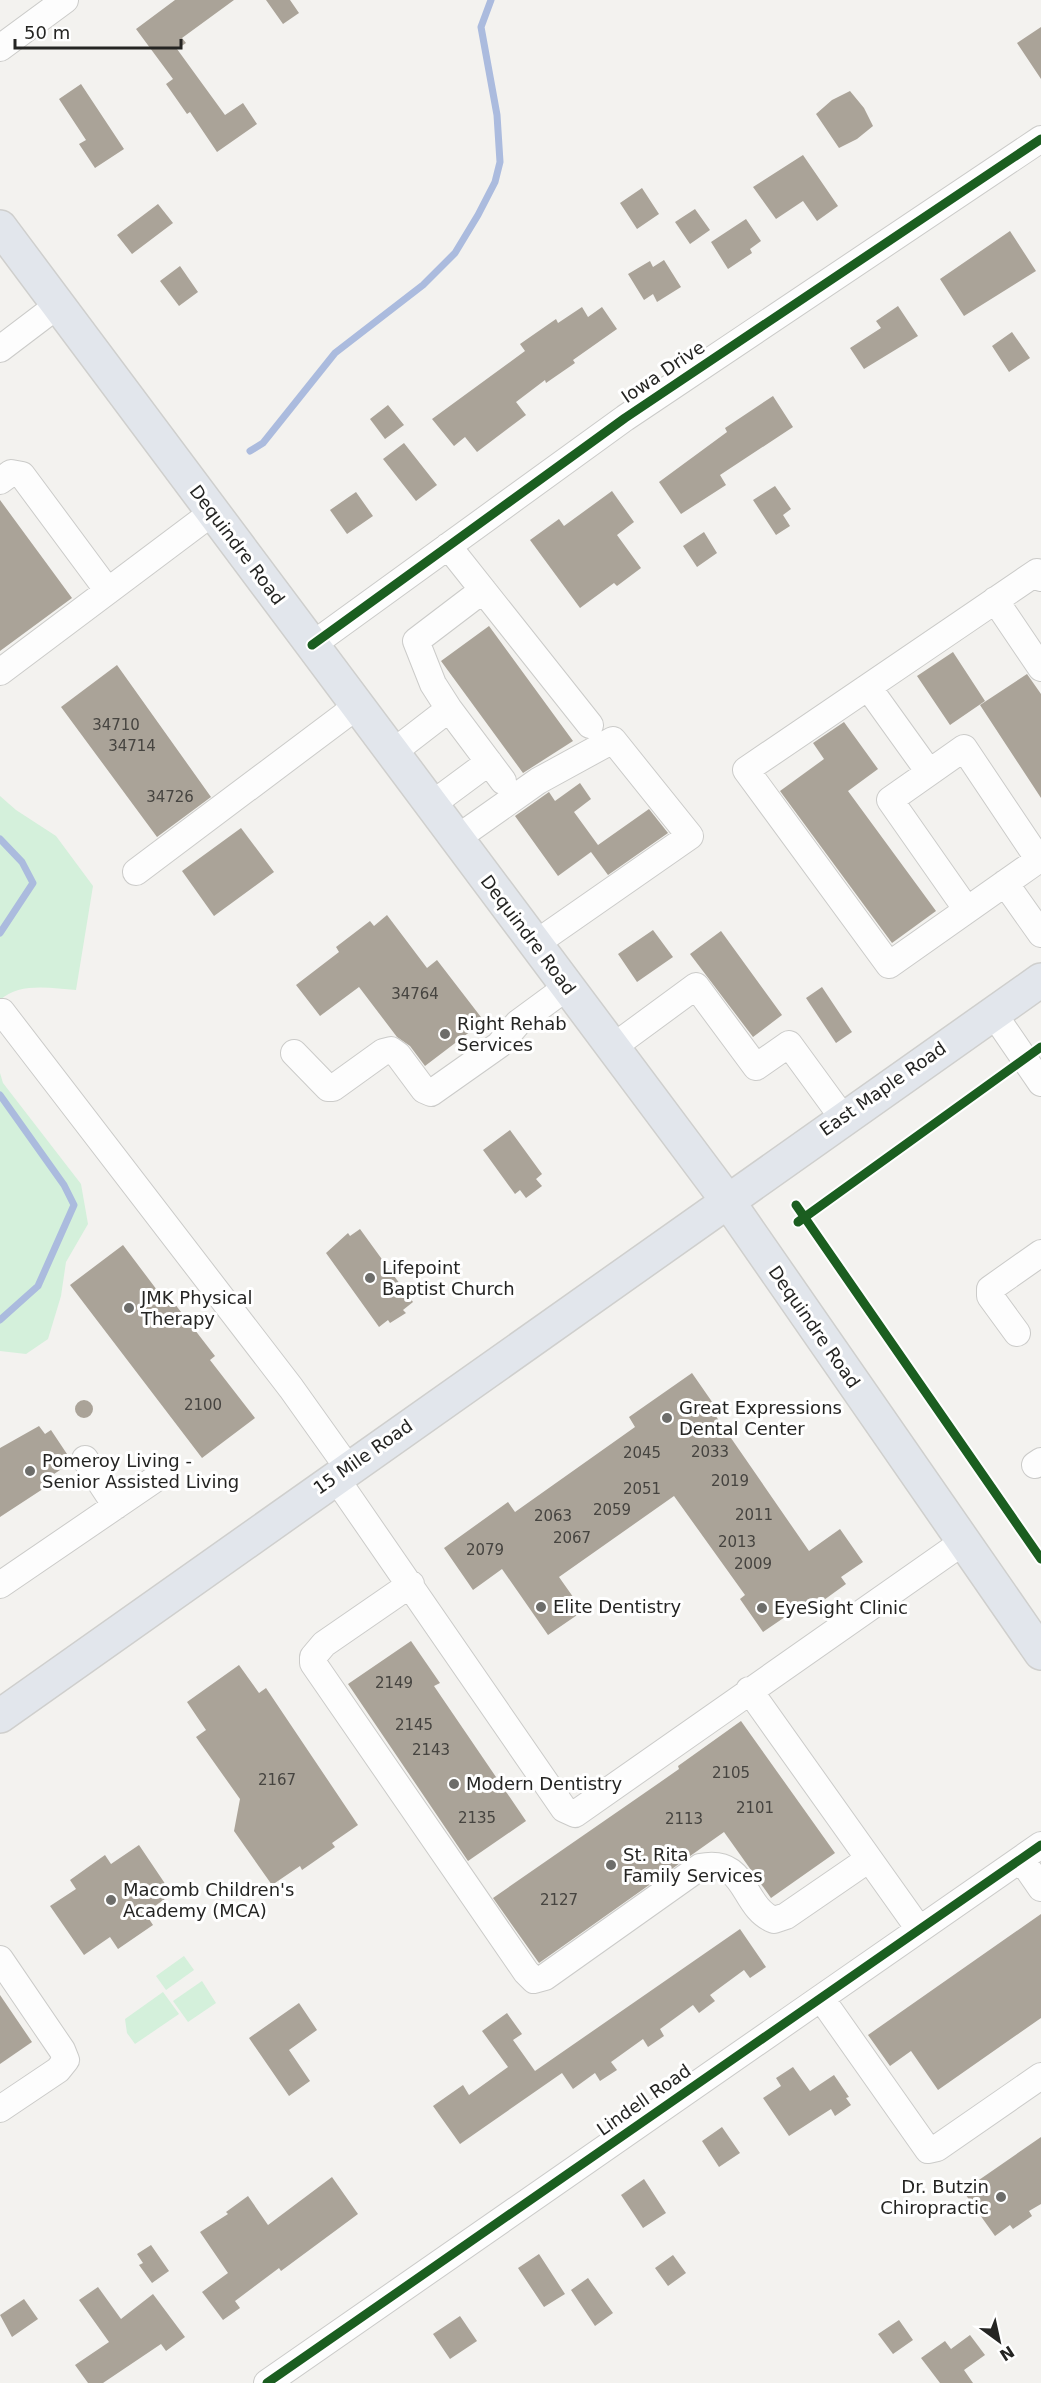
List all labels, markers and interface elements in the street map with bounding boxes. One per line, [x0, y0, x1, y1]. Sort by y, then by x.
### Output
scale bar [15, 12, 182, 50]
text: 50 m [24, 22, 70, 43]
street label: Iowa Drive [617, 336, 708, 407]
street label: Dequindre Road [186, 481, 289, 609]
house number: 34710 [92, 716, 140, 734]
house number: 34714 [108, 737, 156, 755]
house number: 34726 [146, 788, 194, 806]
street label: Dequindre Road [477, 871, 580, 999]
house number: 34764 [391, 985, 439, 1003]
place label: Right Rehab Services [457, 1013, 567, 1055]
marker: Right Rehab Services [438, 1027, 452, 1041]
street label: East Maple Road [815, 1037, 950, 1140]
place label: Lifepoint Baptist Church [382, 1257, 515, 1299]
street label: Dequindre Road [764, 1261, 864, 1392]
marker: Lifepoint Baptist Church [363, 1271, 377, 1285]
place label: JMK Physical Therapy [140, 1287, 253, 1329]
marker: JMK Physical Therapy [122, 1301, 136, 1315]
house number: 2100 [184, 1396, 222, 1414]
place label: Great Expressions Dental Center [679, 1397, 842, 1439]
marker: Great Expressions Dental Center [660, 1411, 674, 1425]
street label: 15 Mile Road [309, 1415, 416, 1498]
house number: 2033 [691, 1443, 729, 1461]
house number: 2045 [623, 1444, 661, 1462]
place label: Pomeroy Living - Senior Assisted Living [42, 1450, 239, 1492]
marker: Pomeroy Living - Senior Assisted Living [23, 1464, 37, 1478]
house number: 2019 [711, 1472, 749, 1490]
house number: 2051 [623, 1480, 661, 1498]
house number: 2059 [593, 1501, 631, 1519]
house number: 2011 [735, 1506, 773, 1524]
house number: 2063 [534, 1507, 572, 1525]
house number: 2067 [553, 1529, 591, 1547]
house number: 2013 [718, 1533, 756, 1551]
house number: 2079 [466, 1541, 504, 1559]
house number: 2009 [734, 1555, 772, 1573]
place label: Elite Dentistry [553, 1596, 681, 1617]
place label: EyeSight Clinic [774, 1597, 908, 1618]
marker: Elite Dentistry [534, 1600, 548, 1614]
marker: EyeSight Clinic [755, 1601, 769, 1615]
house number: 2149 [375, 1674, 413, 1692]
house number: 2145 [395, 1716, 433, 1734]
house number: 2143 [412, 1741, 450, 1759]
house number: 2105 [712, 1764, 750, 1782]
house number: 2167 [258, 1771, 296, 1789]
place label: Modern Dentistry [466, 1773, 622, 1794]
marker: Modern Dentistry [447, 1777, 461, 1791]
house number: 2101 [736, 1799, 774, 1817]
house number: 2135 [458, 1809, 496, 1827]
house number: 2113 [665, 1810, 703, 1828]
place label: St. Rita Family Services [623, 1844, 763, 1886]
marker: St. Rita Family Services [604, 1858, 618, 1872]
place label: Macomb Children's Academy (MCA) [123, 1879, 294, 1921]
house number: 2127 [540, 1891, 578, 1909]
marker: Macomb Children's Academy (MCA) [104, 1893, 118, 1907]
street label: Lindell Road [593, 2059, 695, 2140]
place label: Dr. Butzin Chiropractic [880, 2176, 989, 2218]
marker: Dr. Butzin Chiropractic [994, 2190, 1008, 2204]
north arrow [969, 2311, 1029, 2371]
text: N [996, 2342, 1018, 2365]

